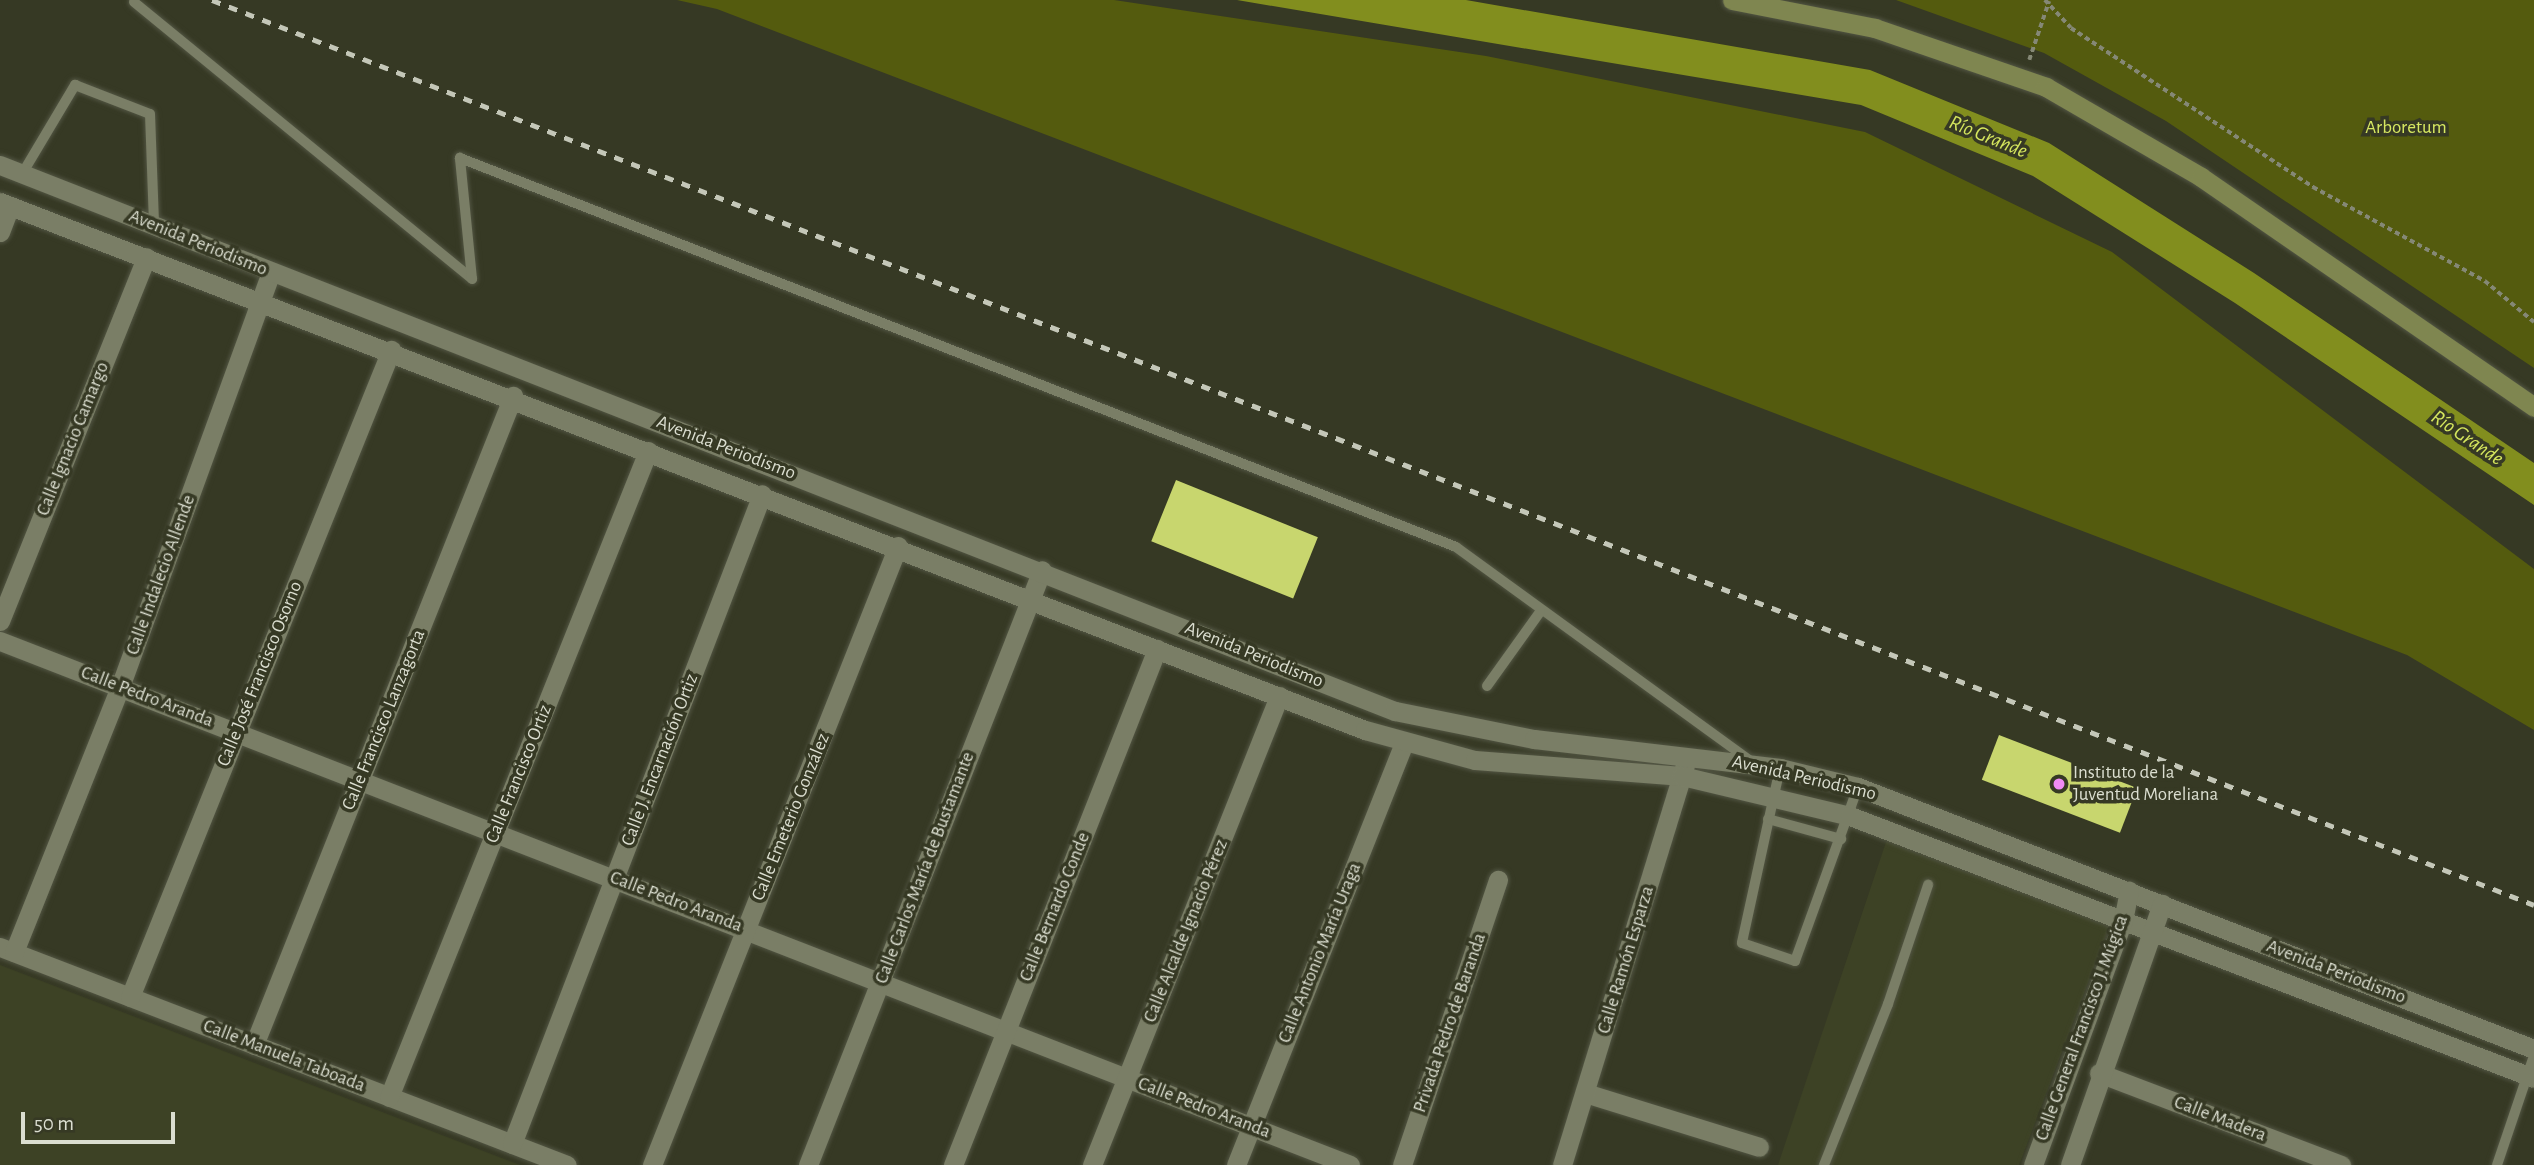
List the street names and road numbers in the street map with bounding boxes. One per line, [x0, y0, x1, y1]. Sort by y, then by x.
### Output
street label: Avenida Periodismo [125, 205, 271, 281]
street label: Calle Ignacio Camargo [32, 359, 114, 519]
street label: Avenida Periodismo [653, 411, 799, 485]
street label: Calle Indalecio Allende [121, 492, 201, 658]
street label: Calle José Francisco Osorno [212, 578, 308, 770]
street label: Avenida Periodismo [1181, 617, 1327, 693]
street label: Calle Francisco Lanzagorta [337, 626, 431, 814]
street label: Calle Pedro Aranda [78, 661, 216, 733]
street label: Calle J. Encarnación Ortiz [617, 671, 703, 849]
street label: Calle Francisco Ortiz [481, 701, 557, 847]
street label: Calle Emeterio González [747, 730, 835, 904]
street label: Calle Carlos María de Bustamante [870, 749, 980, 987]
street label: Avenida Periodismo [1730, 750, 1878, 806]
street label: Calle Bernardo Conde [1015, 829, 1095, 985]
street label: Calle Alcalde Ignacio Pérez [1139, 836, 1233, 1026]
street label: Calle Antonio María Uraga [1273, 860, 1367, 1046]
street label: Calle Pedro Aranda [607, 866, 745, 938]
street label: Calle Ramón Esparza [1593, 883, 1659, 1037]
street label: Calle General Francisco J. Múgica [2031, 912, 2133, 1144]
street label: Privada Pedro de Baranda [1409, 930, 1491, 1116]
street label: Avenida Periodismo [2263, 935, 2409, 1009]
street label: Calle Manuela Taboada [200, 1015, 368, 1097]
street label: Calle Pedro Aranda [1135, 1072, 1273, 1144]
street label: Calle Madera [2171, 1091, 2269, 1147]

